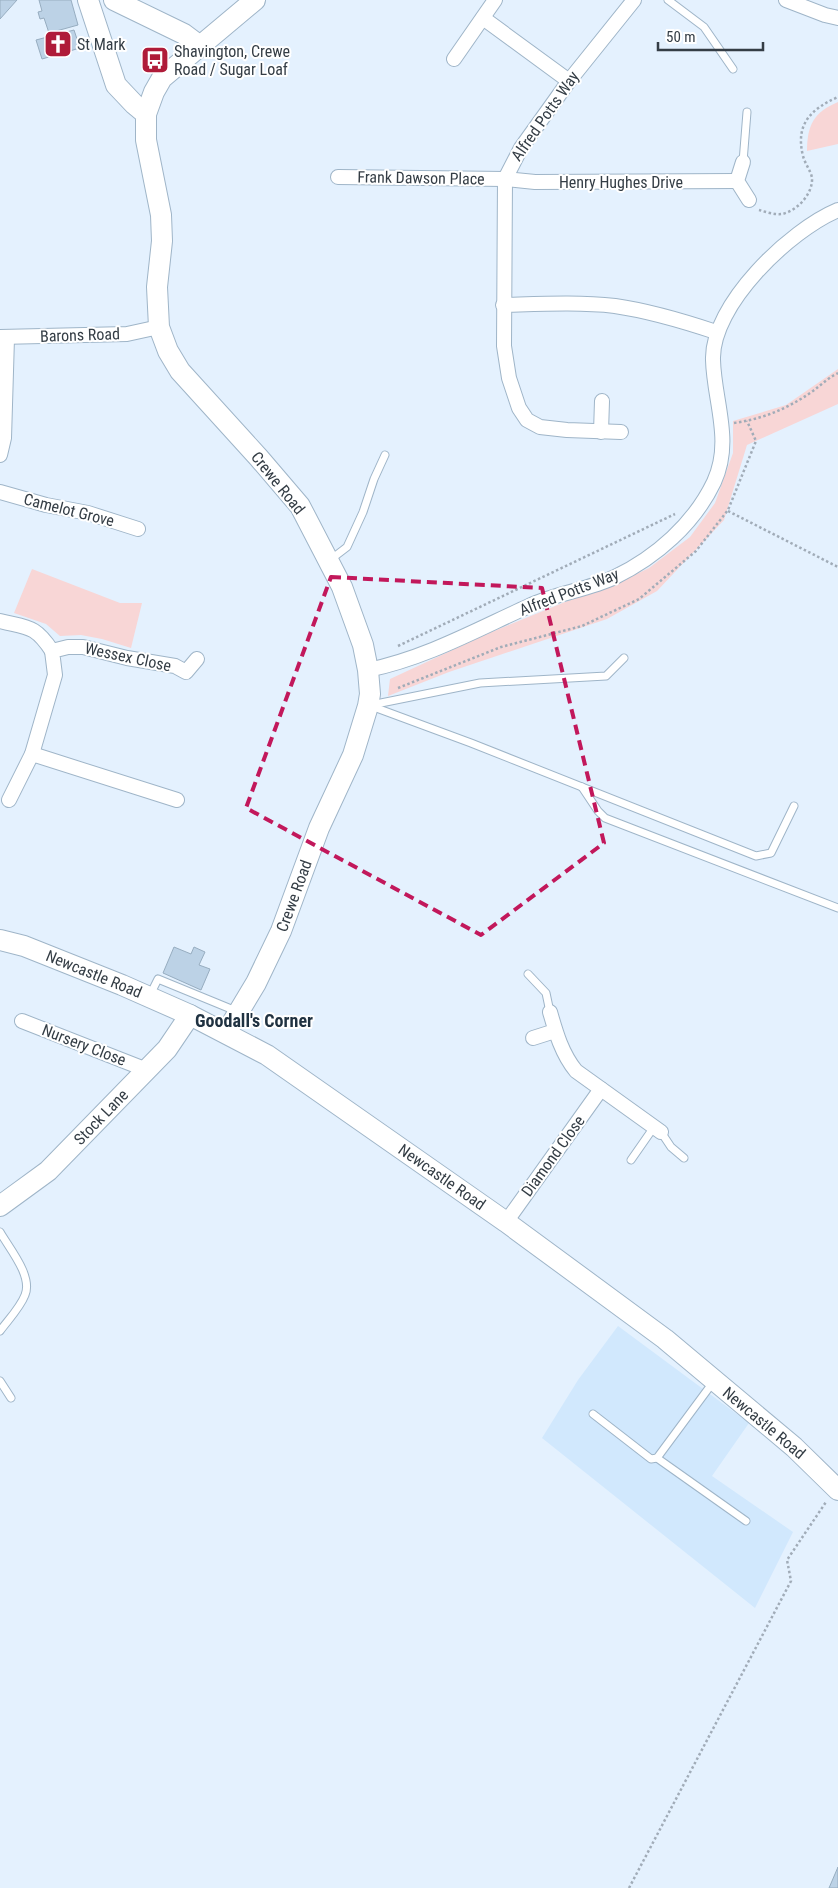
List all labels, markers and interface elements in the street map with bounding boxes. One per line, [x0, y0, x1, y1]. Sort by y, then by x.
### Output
scale bar [658, 20, 763, 52]
text: 50 m [666, 28, 696, 46]
church icon: St Mark [43, 29, 73, 59]
place label: St Mark [77, 35, 126, 54]
place label: Shavington, Crewe Road / Sugar Loaf [174, 42, 290, 79]
bus stop icon: Shavington, Crewe Road / Sugar Loaf [140, 45, 170, 75]
street label: Alfred Potts Way [507, 67, 583, 165]
street label: Frank Dawson Place [357, 167, 485, 189]
street label: Henry Hughes Drive [559, 173, 683, 192]
street label: Barons Road [40, 324, 120, 346]
street label: Crewe Road [247, 448, 309, 518]
street label: Camelot Grove [22, 490, 116, 530]
street label: Alfred Potts Way [517, 564, 622, 620]
street label: Wessex Close [83, 639, 173, 675]
street label: Crewe Road [272, 858, 316, 934]
street label: Newcastle Road [43, 946, 145, 1002]
district label: Goodall's Corner [195, 1010, 313, 1031]
street label: Nursery Close [39, 1020, 129, 1070]
street label: Stock Lane [70, 1085, 132, 1149]
street label: Diamond Close [517, 1112, 589, 1200]
street label: Newcastle Road [395, 1140, 489, 1214]
street label: Newcastle Road [719, 1383, 809, 1463]

